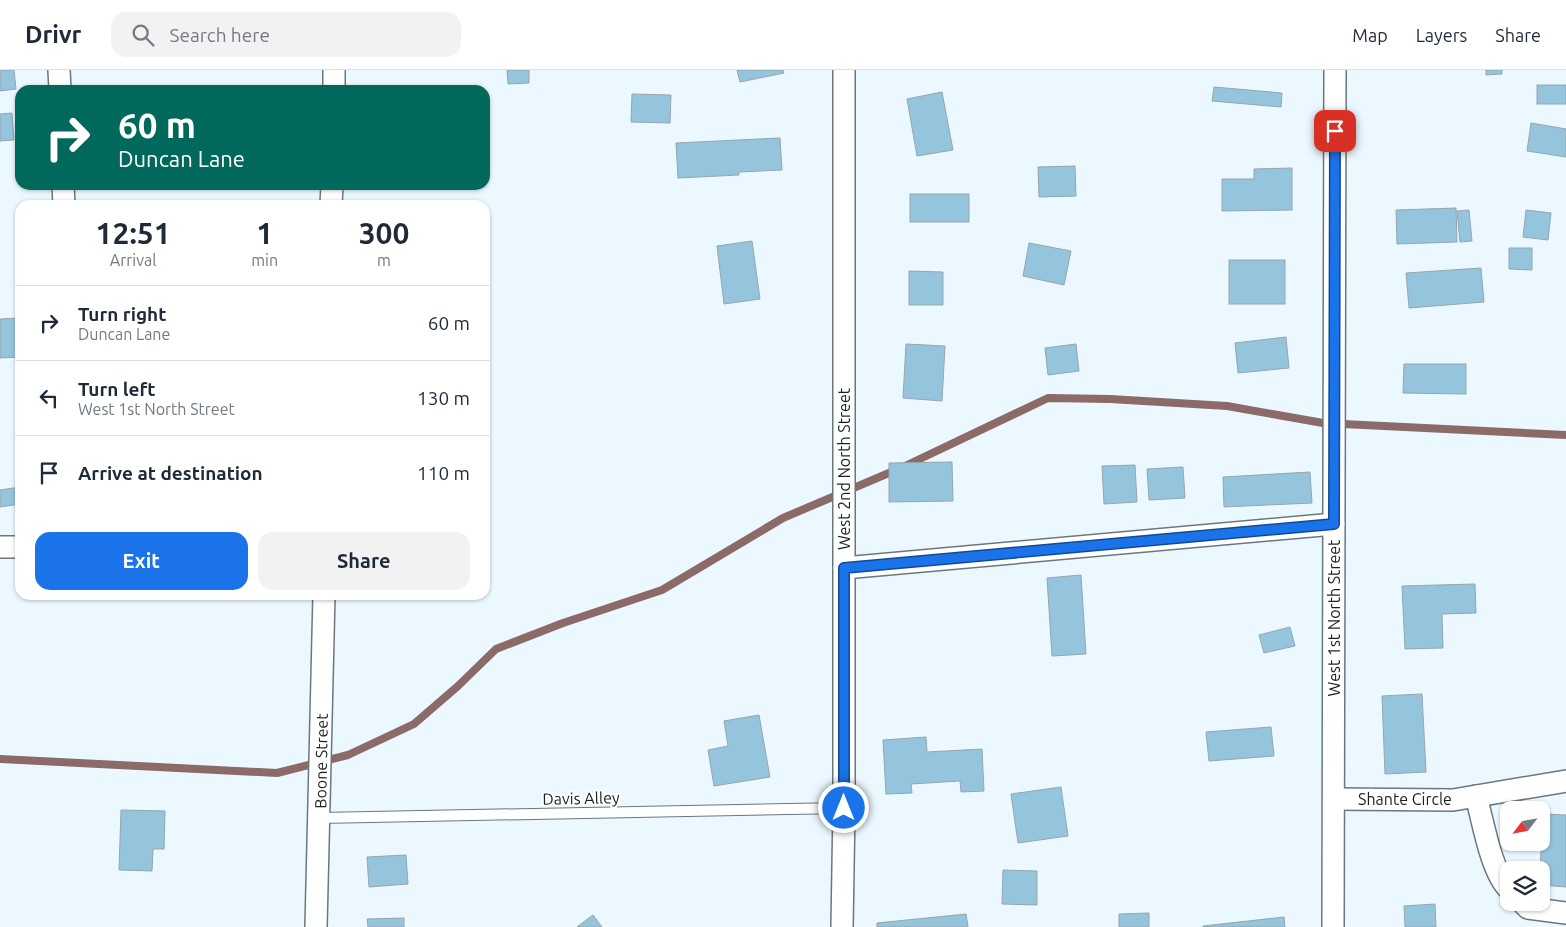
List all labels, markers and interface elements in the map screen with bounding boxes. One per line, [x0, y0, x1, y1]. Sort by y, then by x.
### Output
search box [111, 12, 461, 57]
text: Drivr [25, 21, 81, 48]
icon: search [129, 21, 157, 49]
text: Search here [169, 24, 270, 46]
text: Map [1352, 25, 1388, 45]
text: Layers [1416, 25, 1467, 45]
text: Share [1495, 25, 1541, 45]
icon: right [35, 105, 100, 170]
text: 60 m [118, 105, 196, 145]
pin [1314, 110, 1356, 152]
icon: arrive [1321, 117, 1349, 145]
text: Duncan Lane [118, 146, 245, 171]
text: 12:51 [96, 216, 171, 250]
text: 1 [256, 216, 273, 250]
text: 300 [359, 216, 409, 250]
text: Arrival [110, 251, 156, 269]
text: min [251, 251, 278, 269]
text: m [377, 251, 391, 269]
text: Turn right [78, 303, 166, 325]
icon: right [35, 309, 63, 337]
text: 60 m [428, 312, 470, 334]
text: Duncan Lane [78, 325, 170, 343]
text: Turn left [78, 378, 156, 400]
icon: left [35, 384, 63, 412]
text: 130 m [417, 387, 470, 409]
street label: West 2nd North Street [835, 387, 853, 550]
text: West 1st North Street [78, 400, 235, 418]
icon: arrive [35, 459, 63, 487]
text: Arrive at destination [78, 462, 263, 484]
text: 110 m [417, 462, 470, 484]
button: Exit [35, 532, 248, 590]
button: Share [258, 532, 470, 590]
street label: West 1st North Street [1325, 539, 1343, 696]
street label: Boone Street [311, 713, 331, 809]
position arrow [817, 781, 869, 833]
street label: Davis Alley [542, 788, 620, 808]
street label: Shante Circle [1358, 790, 1452, 808]
north arrow [1500, 801, 1550, 851]
map controls [1500, 801, 1550, 911]
button: layers [1500, 861, 1550, 911]

